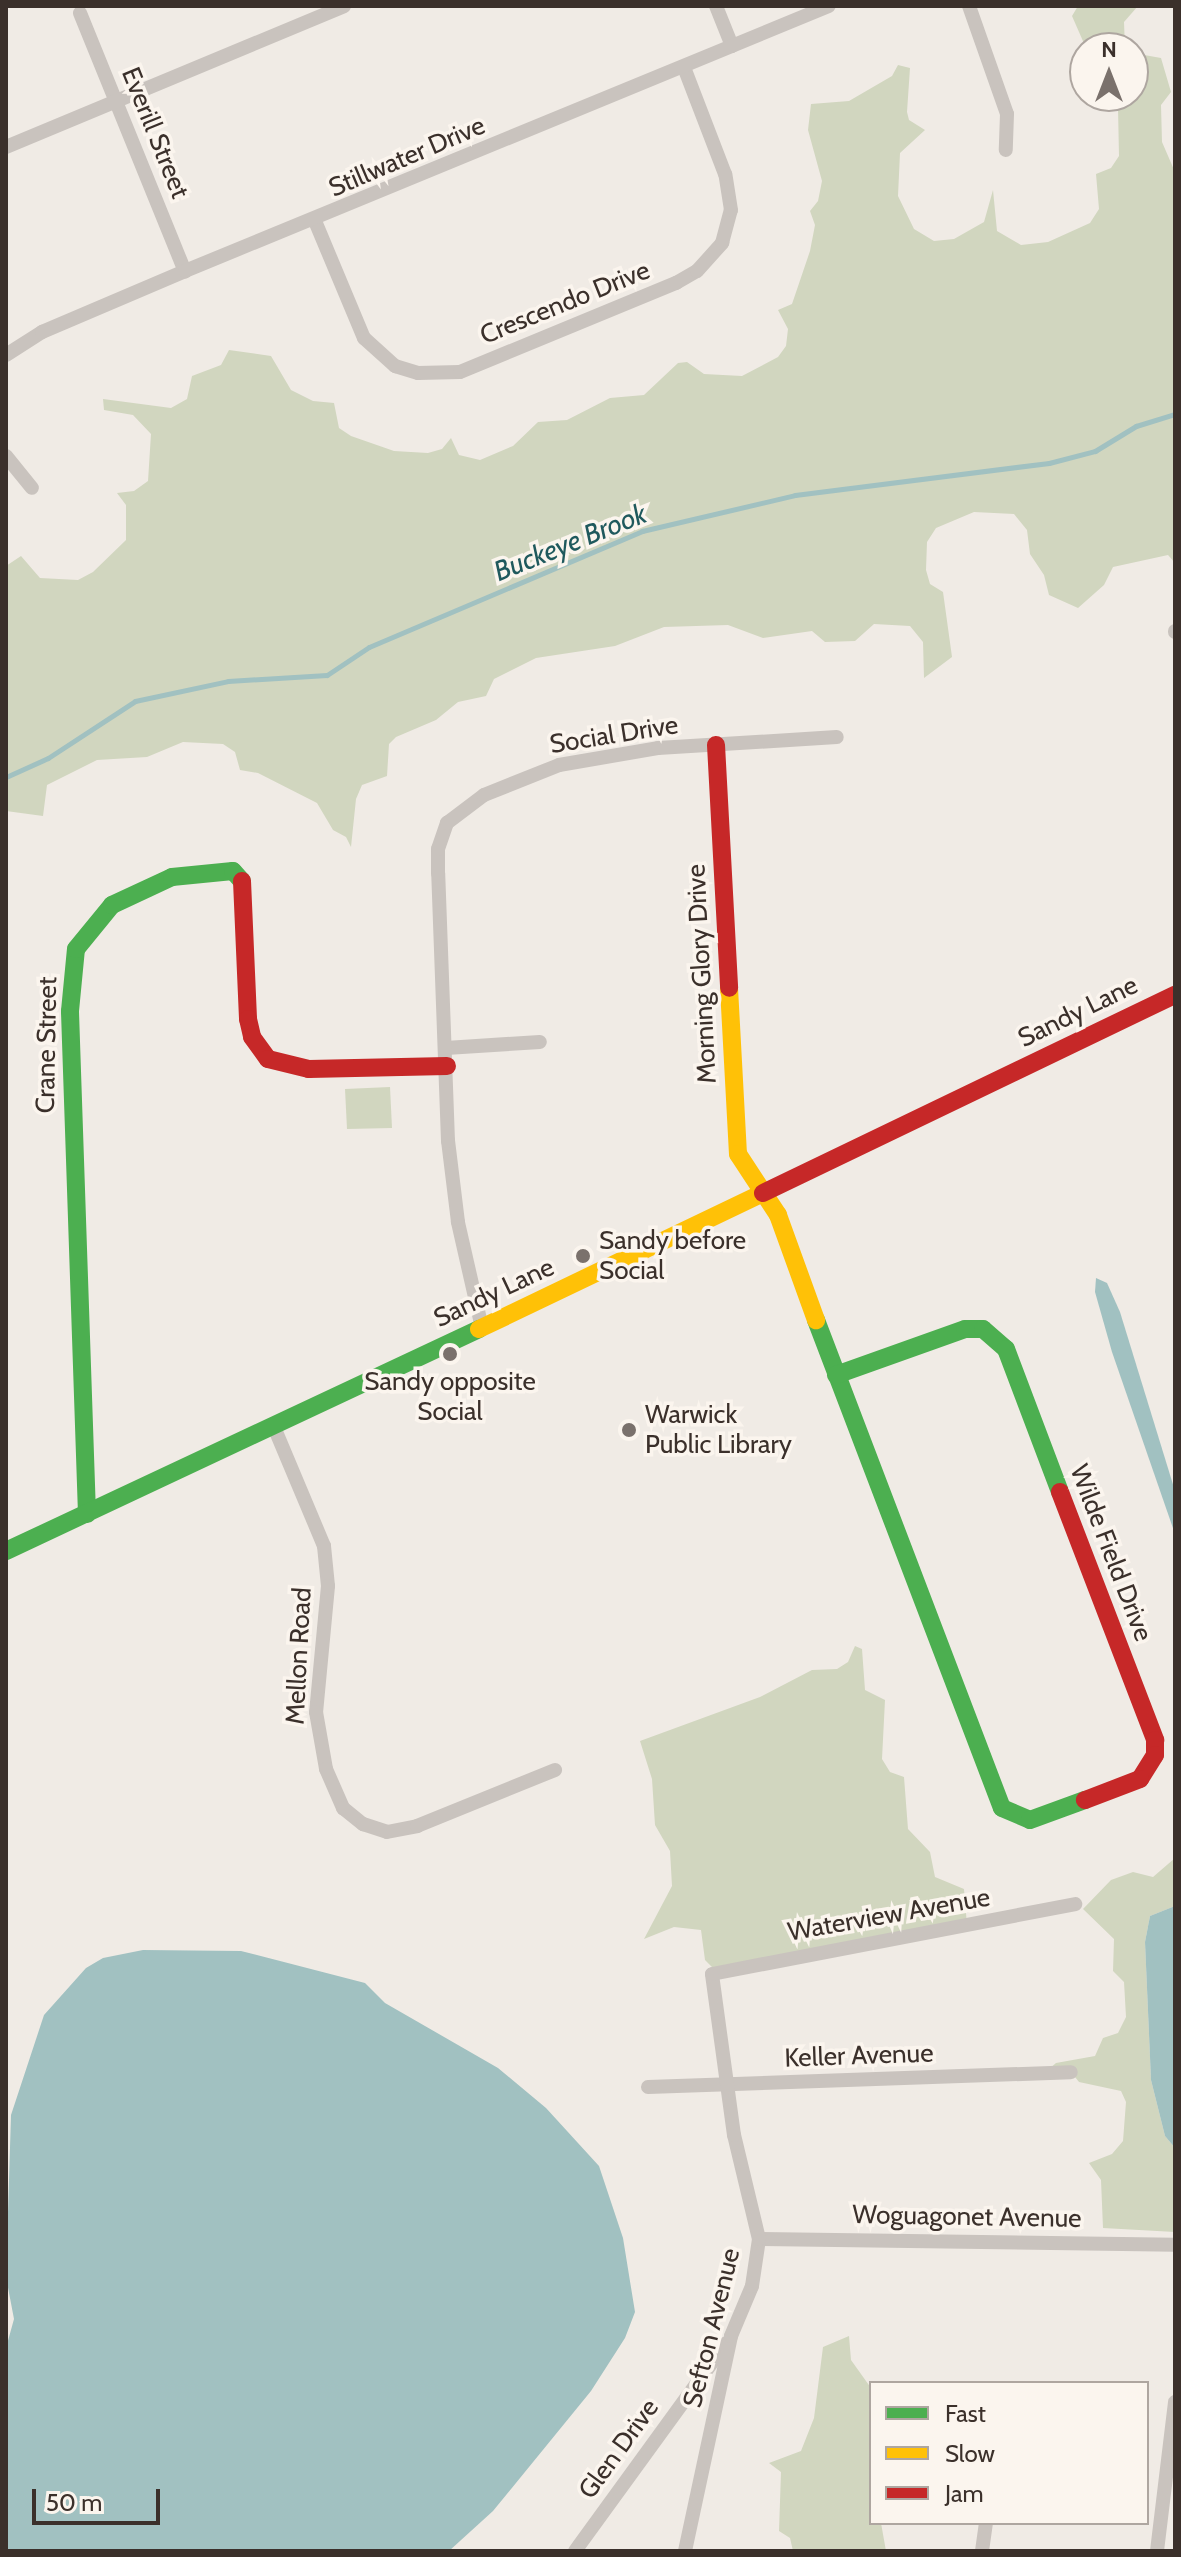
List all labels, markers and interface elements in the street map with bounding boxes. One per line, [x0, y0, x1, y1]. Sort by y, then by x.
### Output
north arrow [1069, 32, 1149, 112]
text: N [1101, 36, 1117, 63]
street label: Everill Street [115, 63, 195, 203]
street label: Stillwater Drive [324, 110, 490, 204]
street label: Crescendo Drive [476, 255, 654, 351]
water label: Buckeye Brook [489, 496, 651, 588]
street label: Social Drive [548, 709, 680, 761]
street label: Morning Glory Drive [681, 863, 723, 1085]
street label: Sandy Lane [1013, 970, 1143, 1054]
street label: Crane Street [30, 976, 64, 1114]
place label: Sandy before Social [599, 1225, 746, 1286]
marker: Sandy before Social [574, 1247, 592, 1265]
street label: Sandy Lane [429, 1252, 559, 1334]
marker: Sandy opposite Social [441, 1345, 459, 1363]
place label: Sandy opposite Social [364, 1366, 536, 1428]
place label: Warwick Public Library [645, 1399, 792, 1460]
marker: Warwick Public Library [620, 1421, 638, 1439]
street label: Wilde Field Drive [1063, 1460, 1159, 1646]
street label: Mellon Road [280, 1587, 318, 1725]
street label: Waterview Avenue [785, 1882, 993, 1948]
street label: Keller Avenue [784, 2038, 934, 2074]
street label: Woguagonet Avenue [852, 2199, 1082, 2235]
street label: Sefton Avenue [677, 2245, 747, 2411]
legend [869, 2381, 1149, 2525]
street label: Glen Drive [572, 2393, 666, 2505]
text: Fast [945, 2399, 986, 2428]
text: Slow [945, 2439, 995, 2468]
scale bar [36, 2473, 164, 2523]
text: Jam [945, 2479, 983, 2508]
text: 50 m [46, 2488, 102, 2517]

